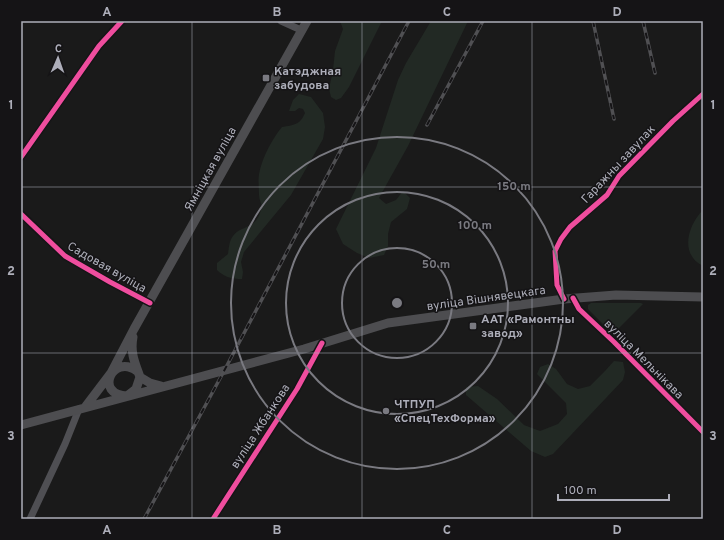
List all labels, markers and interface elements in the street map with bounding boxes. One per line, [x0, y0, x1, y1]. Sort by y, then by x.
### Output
text: A [102, 5, 112, 21]
text: B [273, 5, 282, 21]
text: C [443, 5, 451, 21]
text: D [612, 5, 622, 21]
north arrow [38, 38, 78, 78]
text: С [55, 42, 62, 56]
place label: Катэджная забудова [274, 64, 341, 94]
marker: Катэджная забудова [261, 73, 271, 83]
text: 1 [8, 98, 14, 114]
text: 1 [710, 98, 716, 114]
street label: Гаражны завулак [578, 122, 659, 207]
street label: Ямніцкая вуліца [181, 124, 241, 215]
text: 150 m [497, 179, 531, 195]
text: 100 m [458, 218, 492, 234]
street label: Садовая вуліца [64, 239, 149, 297]
text: 50 m [422, 257, 450, 273]
text: 2 [7, 264, 15, 280]
text: 2 [709, 264, 717, 280]
street label: вуліца Вішнявецкага [426, 283, 547, 315]
centre of rings [390, 296, 404, 310]
place label: ААТ «Рамонтны завод» [481, 312, 575, 342]
street label: вуліца Мельнікава [600, 316, 687, 403]
marker: ААТ «Рамонтны завод» [468, 321, 478, 331]
street label: вуліца Жбанкова [227, 381, 294, 472]
place label: ЧТПУП «СпецТехФорма» [394, 397, 496, 427]
marker: ЧТПУП «СпецТехФорма» [381, 406, 391, 416]
text: 3 [7, 429, 15, 445]
text: 3 [709, 429, 717, 445]
scale bar [558, 476, 669, 502]
text: 100 m [564, 483, 597, 499]
text: A [102, 523, 112, 539]
text: B [273, 523, 282, 539]
text: C [443, 523, 451, 539]
text: D [612, 523, 622, 539]

